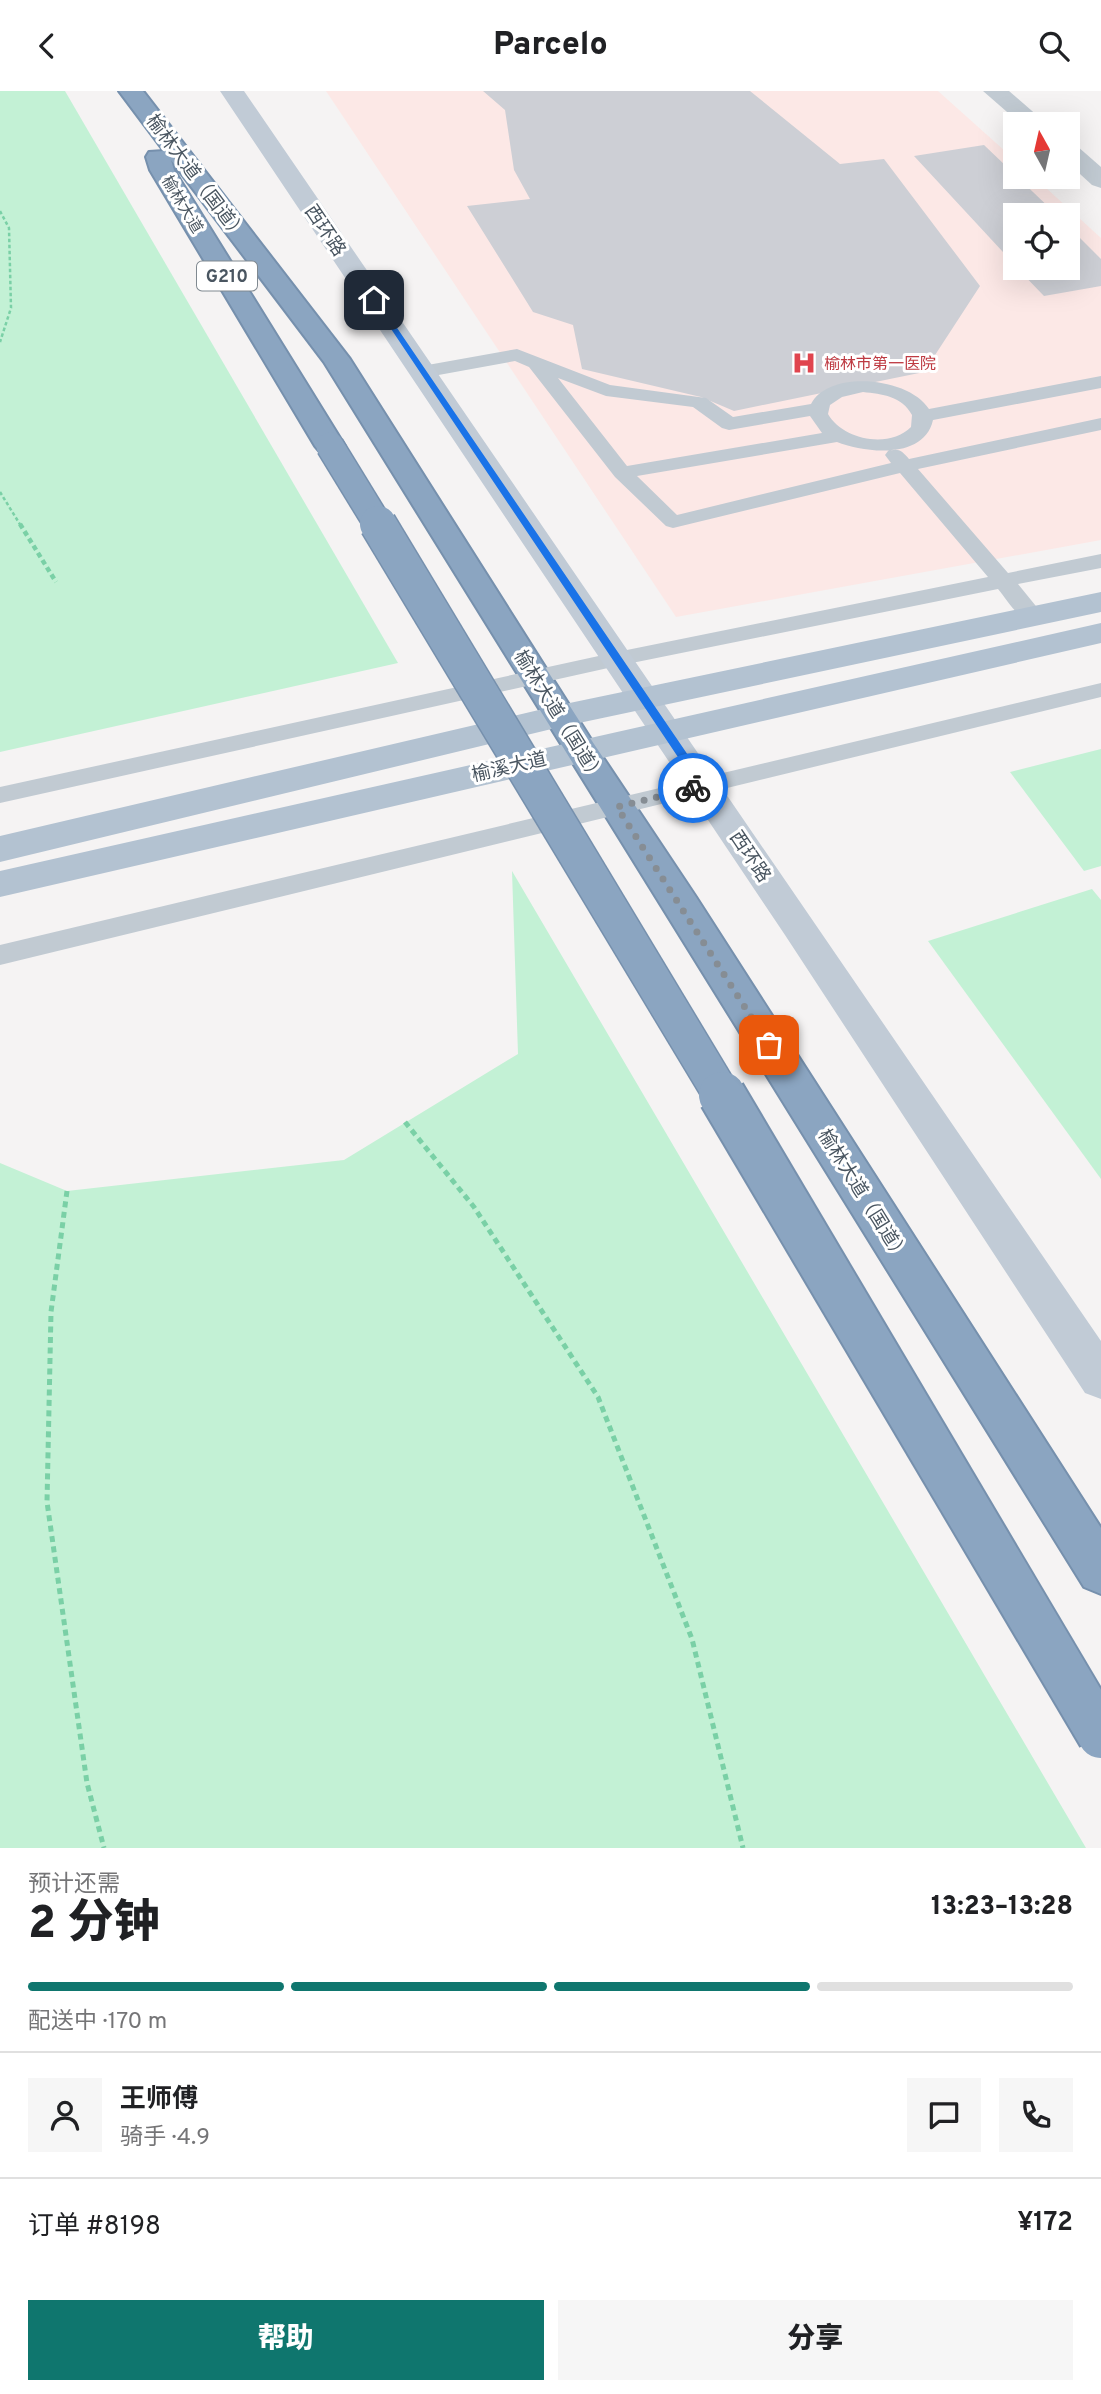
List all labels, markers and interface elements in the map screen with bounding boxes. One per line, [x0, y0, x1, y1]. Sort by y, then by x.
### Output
text: Parcelo [493, 26, 608, 66]
icon: back [28, 27, 66, 65]
icon: search [1035, 27, 1073, 65]
street label: 榆林大道（国道） [142, 109, 252, 245]
north arrow [1003, 112, 1080, 189]
map controls [1003, 112, 1080, 280]
street label: 榆林大道 [158, 172, 208, 236]
street label: 西环路 [298, 201, 350, 261]
button: locate [1003, 203, 1080, 280]
road number: G210 [197, 261, 257, 291]
pin [344, 270, 404, 330]
icon: home [355, 281, 393, 319]
hospital icon: 榆林市第一医院 [790, 349, 818, 377]
place label: 榆林市第一医院 [824, 355, 936, 375]
street label: 榆林大道（国道） [508, 646, 609, 788]
street label: 榆溪大道 [470, 748, 549, 788]
courier [658, 753, 728, 823]
icon: bike [674, 769, 712, 807]
street label: 西环路 [723, 827, 775, 887]
pin [739, 1015, 799, 1075]
icon: bag [750, 1026, 788, 1064]
street label: 榆林大道（国道） [812, 1125, 913, 1267]
text: 预计还需 [28, 1871, 120, 1900]
text: 13:23–13:28 [931, 1891, 1073, 1924]
text: 2 分钟 [28, 1896, 160, 1955]
text: 配送中 · 170 m [28, 2008, 167, 2037]
button: person [28, 2078, 102, 2152]
button: chat [907, 2078, 981, 2152]
button: phone [999, 2078, 1073, 2152]
text: 王师傅 [120, 2084, 198, 2117]
text: 骑手 · 4.9 [120, 2124, 210, 2153]
text: ¥172 [1017, 2207, 1073, 2240]
text: 订单 #8198 [28, 2211, 161, 2244]
button: 帮助 [28, 2300, 544, 2380]
button: 分享 [558, 2300, 1073, 2380]

